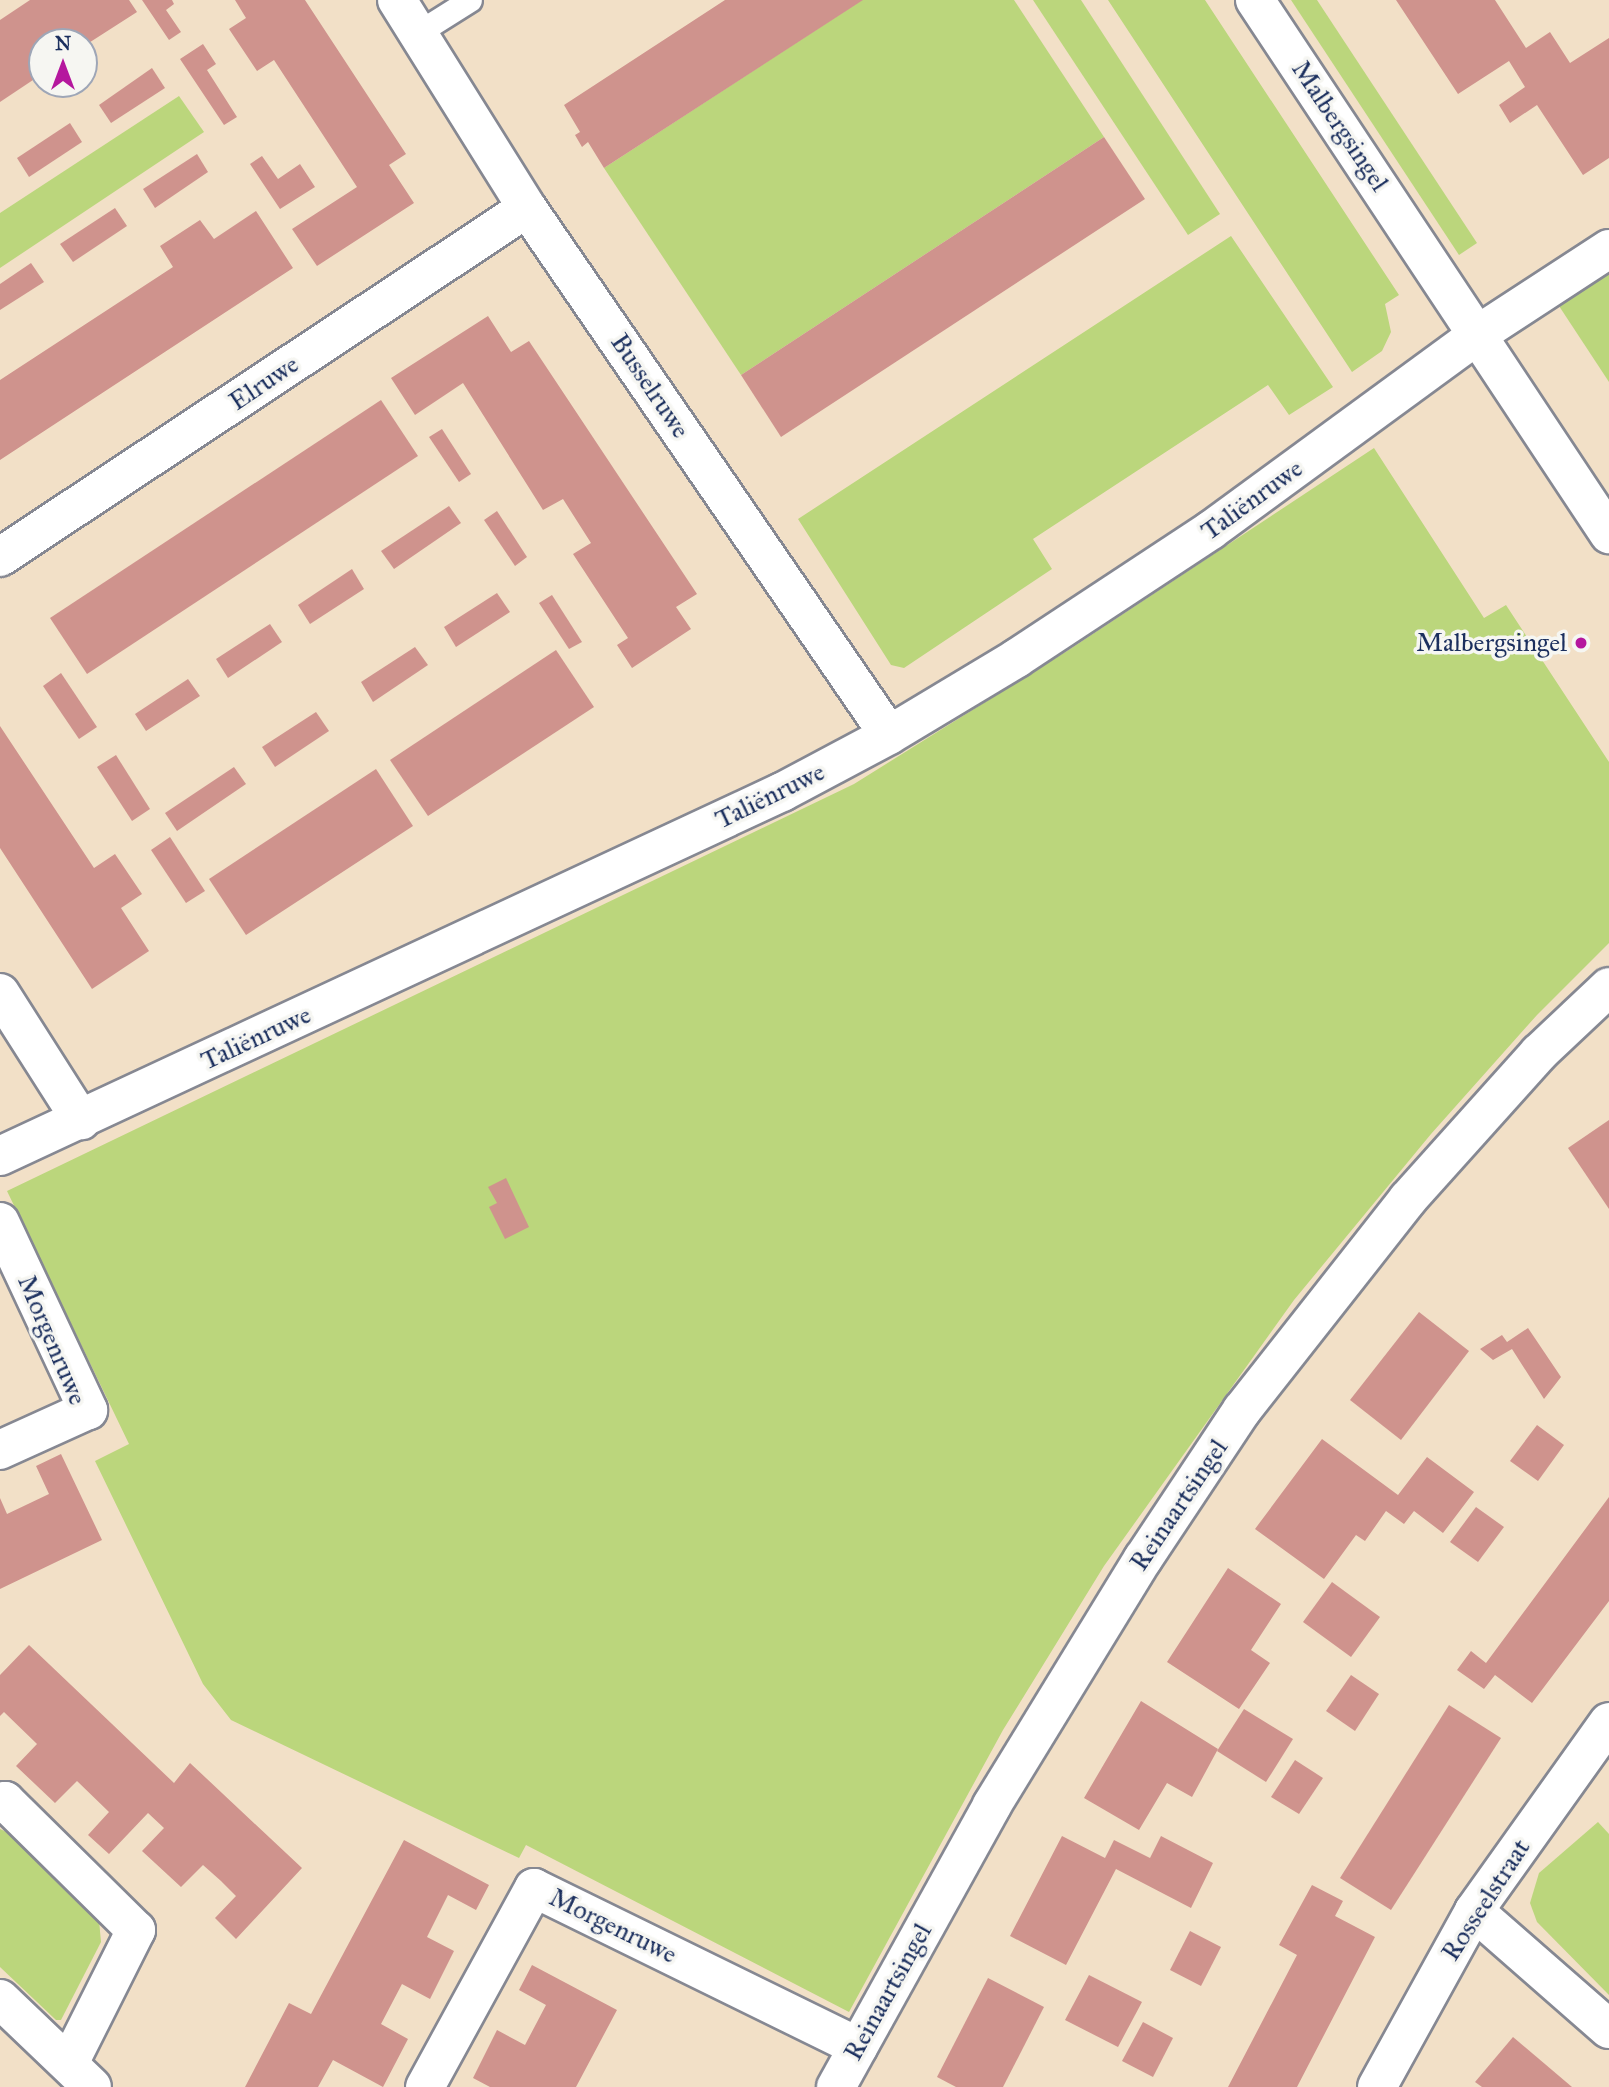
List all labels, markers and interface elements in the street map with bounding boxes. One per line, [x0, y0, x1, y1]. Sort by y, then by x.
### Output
north arrow [28, 28, 98, 98]
text: N [55, 32, 71, 55]
street label: Malbergsingel [1285, 55, 1395, 197]
street label: Busselruwe [604, 328, 696, 444]
street label: Elruwe [223, 349, 305, 417]
street label: Taliënruwe [1195, 453, 1309, 547]
place label: Malbergsingel [1416, 627, 1567, 659]
marker: Malbergsingel [1573, 635, 1589, 651]
street label: Taliënruwe [710, 756, 830, 836]
street label: Taliënruwe [196, 999, 316, 1077]
street label: Morgenruwe [11, 1271, 93, 1409]
street label: Reinaartsingel [1124, 1433, 1234, 1577]
street label: Rosseelstraat [1435, 1833, 1537, 1967]
street label: Morgenruwe [544, 1882, 682, 1970]
street label: Reinaartsingel [838, 1918, 938, 2066]

